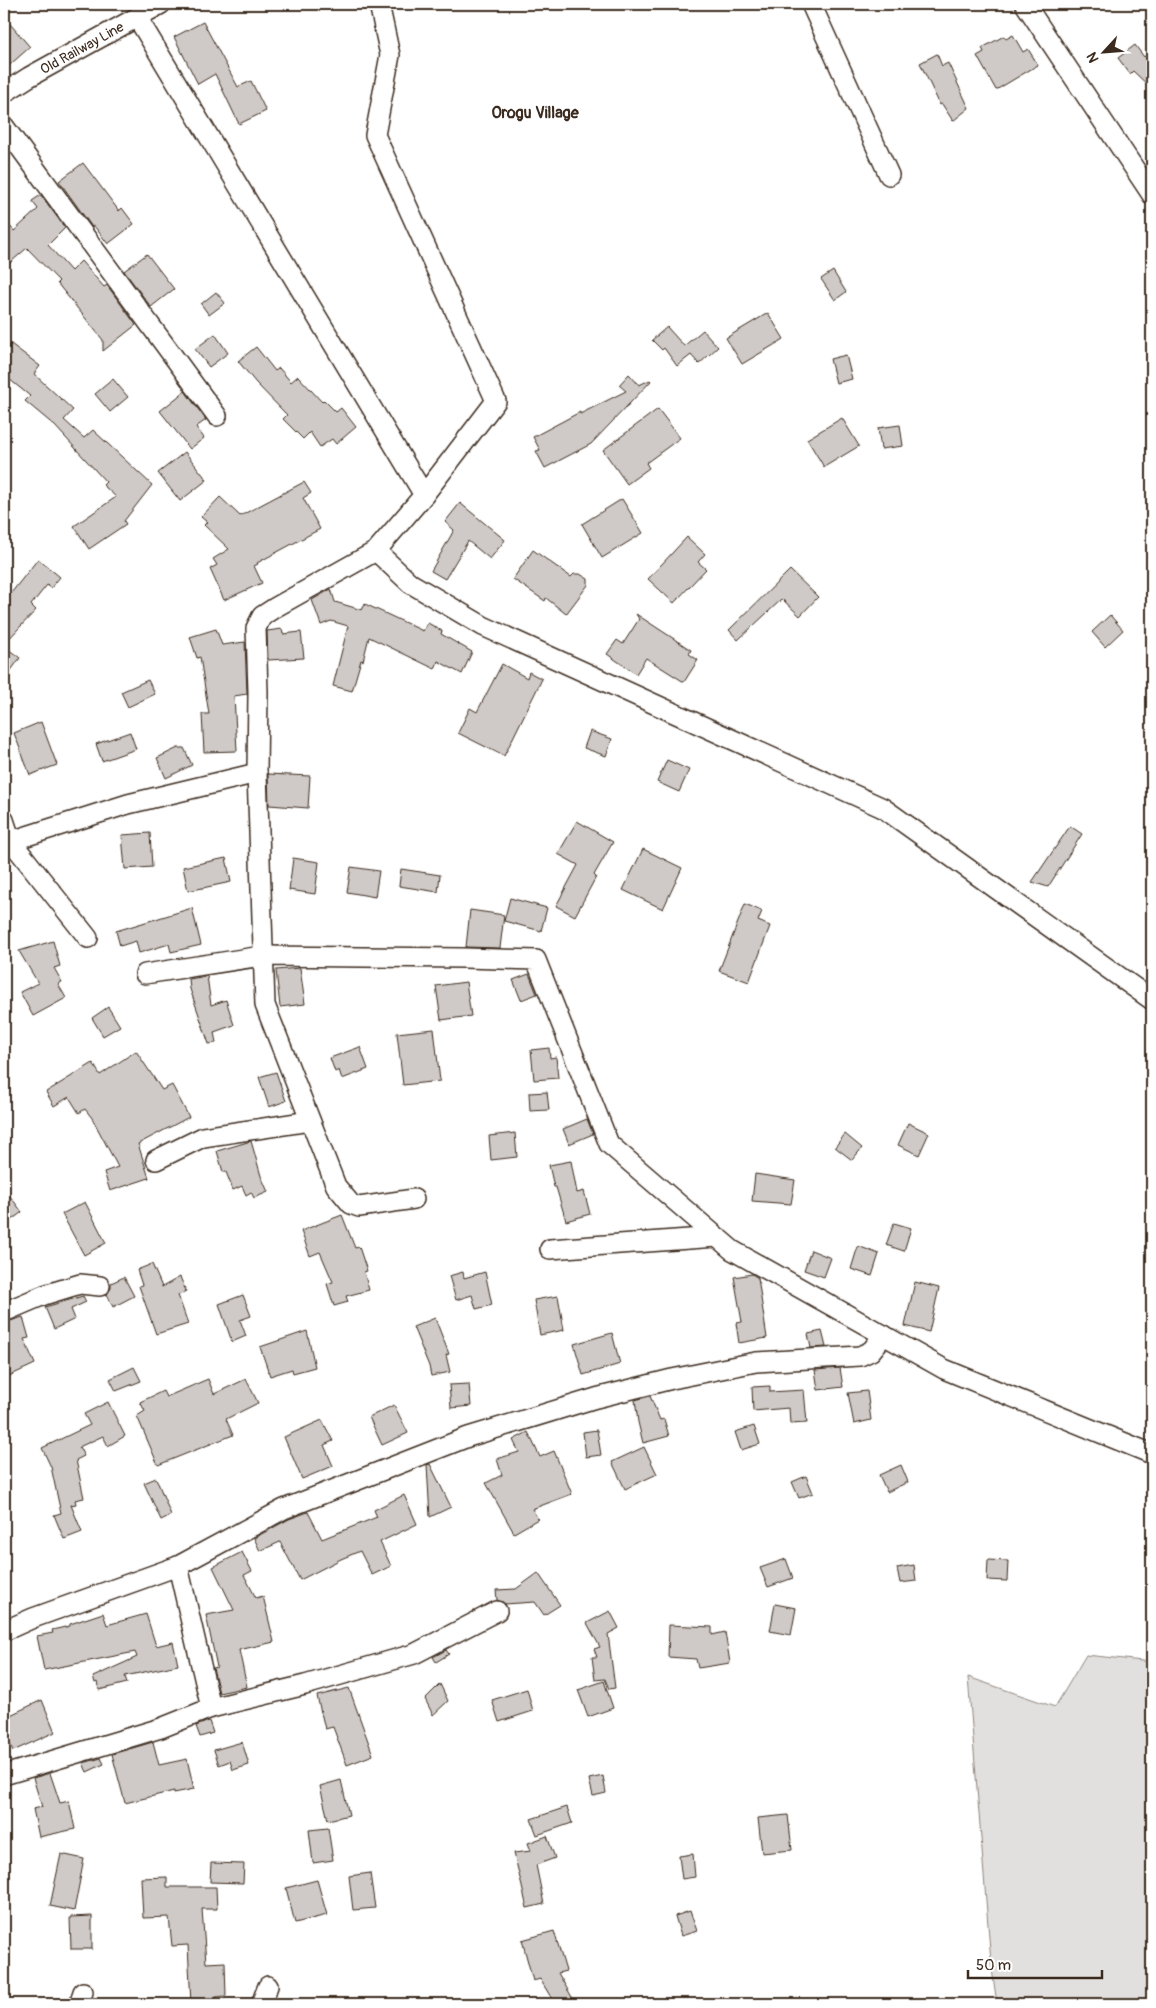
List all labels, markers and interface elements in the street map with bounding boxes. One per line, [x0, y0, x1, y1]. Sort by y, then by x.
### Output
street label: Old Railway Line [37, 18, 127, 78]
north arrow [1078, 28, 1128, 78]
text: N [1083, 49, 1102, 65]
district label: Orogu Village [491, 103, 580, 123]
scale bar [968, 1948, 1102, 1980]
text: 50 m [976, 1956, 1011, 1975]

